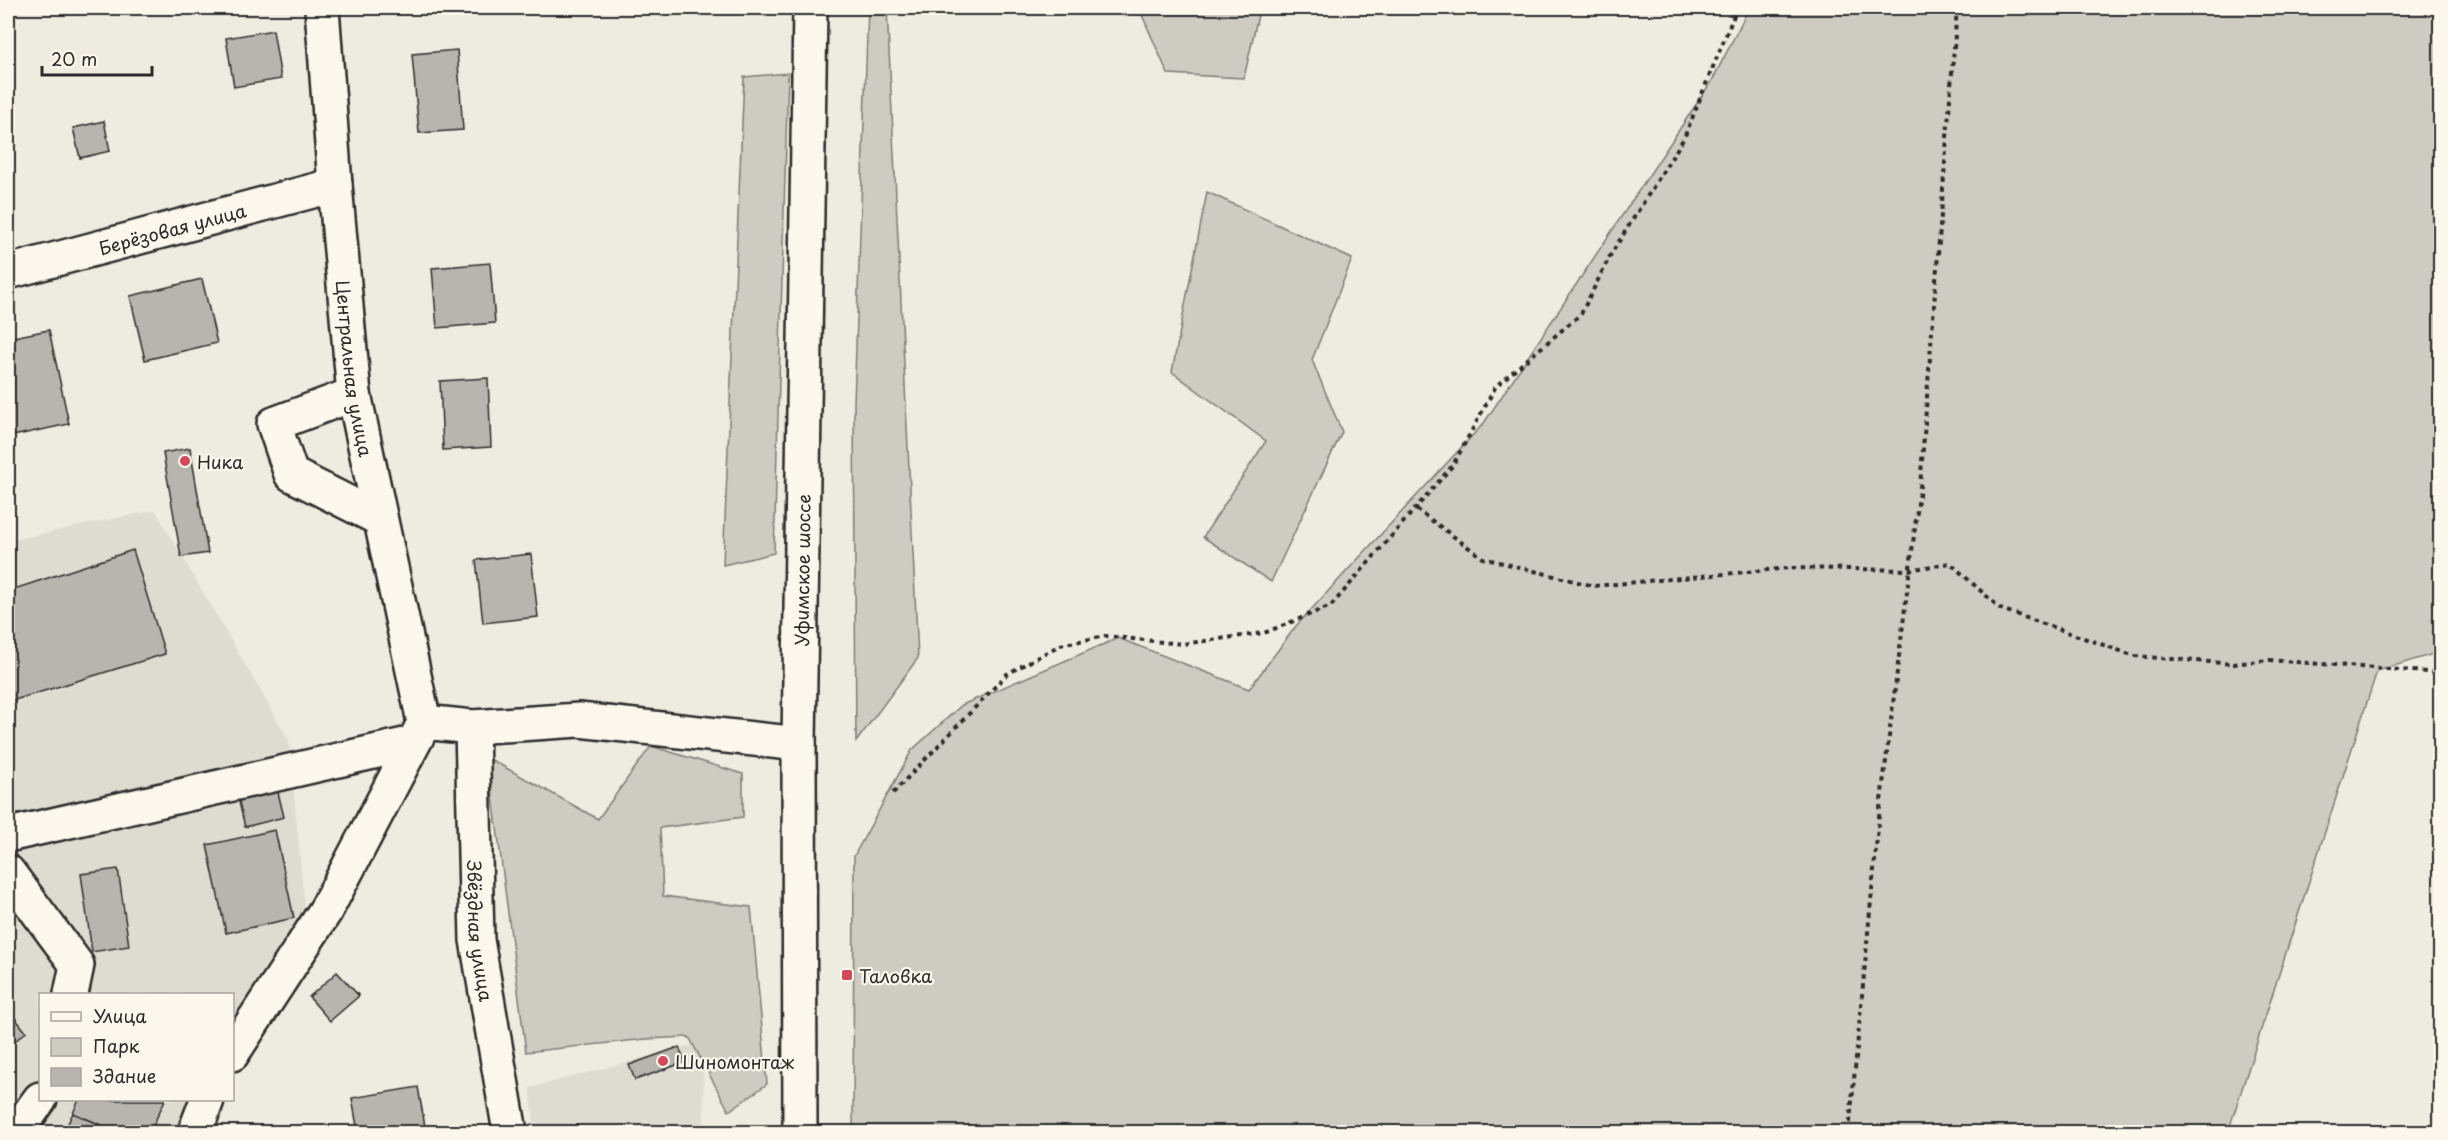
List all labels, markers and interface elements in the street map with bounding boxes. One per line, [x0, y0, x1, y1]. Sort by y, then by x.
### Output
scale bar [42, 39, 152, 77]
text: 20 m [51, 45, 97, 72]
street label: Берёзовая улица [96, 196, 250, 261]
street label: Центральная улица [330, 279, 381, 460]
place label: Ника [197, 448, 244, 475]
marker: Ника [178, 454, 192, 468]
street label: Уфимское шоссе [787, 494, 816, 646]
street label: Звёздная улица [462, 860, 501, 1004]
place label: Таловка [859, 962, 933, 989]
marker: Таловка [840, 968, 854, 982]
legend [39, 993, 234, 1101]
text: Улица [93, 1002, 147, 1029]
text: Парк [93, 1032, 140, 1059]
place label: Шиномонтаж [675, 1048, 795, 1075]
marker: Шиномонтаж [656, 1054, 670, 1068]
text: Здание [93, 1062, 156, 1089]

